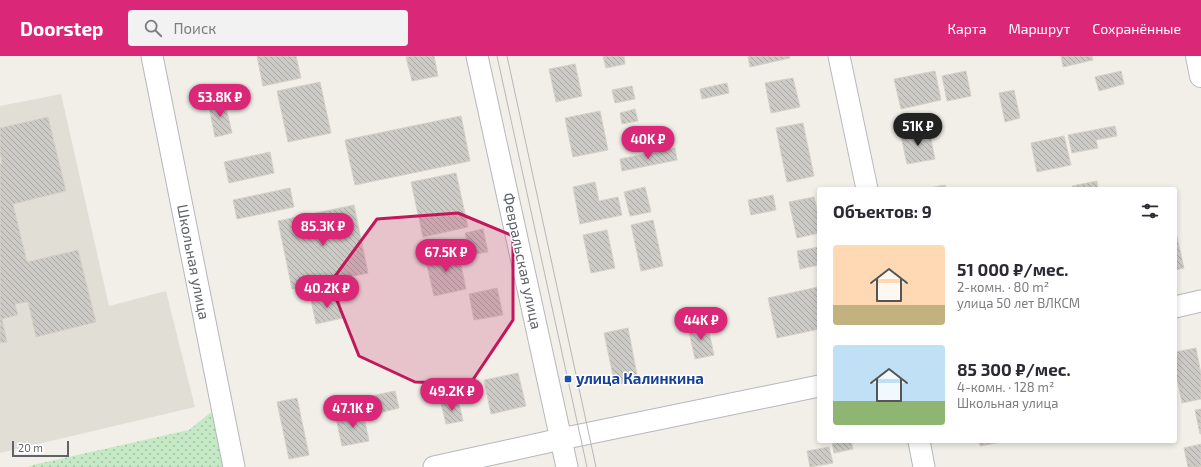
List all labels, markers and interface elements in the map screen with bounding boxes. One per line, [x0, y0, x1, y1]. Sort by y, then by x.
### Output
search box [128, 10, 408, 46]
text: Doorstep [20, 17, 104, 40]
icon: search [142, 17, 164, 39]
text: Поиск [174, 19, 216, 37]
text: Карта [948, 20, 986, 37]
text: Маршрут [1008, 20, 1070, 37]
text: Сохранённые [1092, 20, 1181, 37]
pin: 53.8K ₽ [183, 84, 257, 118]
text: 53.8K ₽ [198, 89, 242, 105]
pin: 51K ₽ [890, 113, 946, 147]
text: 51K ₽ [902, 118, 934, 134]
pin: 40K ₽ [620, 126, 676, 160]
text: 40K ₽ [630, 131, 666, 147]
street label: Февральская улица [499, 191, 546, 331]
icon: filters [1139, 200, 1161, 222]
text: Объектов: 9 [833, 201, 932, 221]
street label: Школьная улица [173, 203, 214, 321]
pin: 85.3K ₽ [286, 213, 360, 247]
text: 85.3K ₽ [301, 218, 345, 234]
pin: 67.5K ₽ [409, 239, 483, 273]
text: 67.5K ₽ [425, 244, 467, 260]
text: 51 000 ₽/мес. [957, 259, 1068, 279]
icon: home [865, 261, 913, 309]
pin: 40.2K ₽ [290, 275, 364, 309]
text: 2-комн. · 80 m² [957, 279, 1049, 295]
text: 40.2K ₽ [304, 280, 350, 296]
text: улица 50 лет ВЛКСМ [957, 295, 1080, 311]
pin: 44K ₽ [673, 307, 729, 341]
text: 44K ₽ [683, 312, 719, 328]
text: 85 300 ₽/мес. [957, 359, 1071, 379]
icon: home [865, 361, 913, 409]
place label: улица Калинкина [576, 369, 704, 387]
marker: улица Калинкина [563, 374, 573, 384]
pin: 49.2K ₽ [415, 378, 489, 412]
text: 4-комн. · 128 m² [957, 379, 1054, 395]
text: 49.2K ₽ [429, 383, 475, 399]
pin: 47.1K ₽ [316, 395, 390, 429]
text: Школьная улица [957, 395, 1058, 411]
text: 47.1K ₽ [332, 400, 374, 416]
scale bar [12, 439, 69, 458]
text: 20 m [18, 441, 43, 454]

